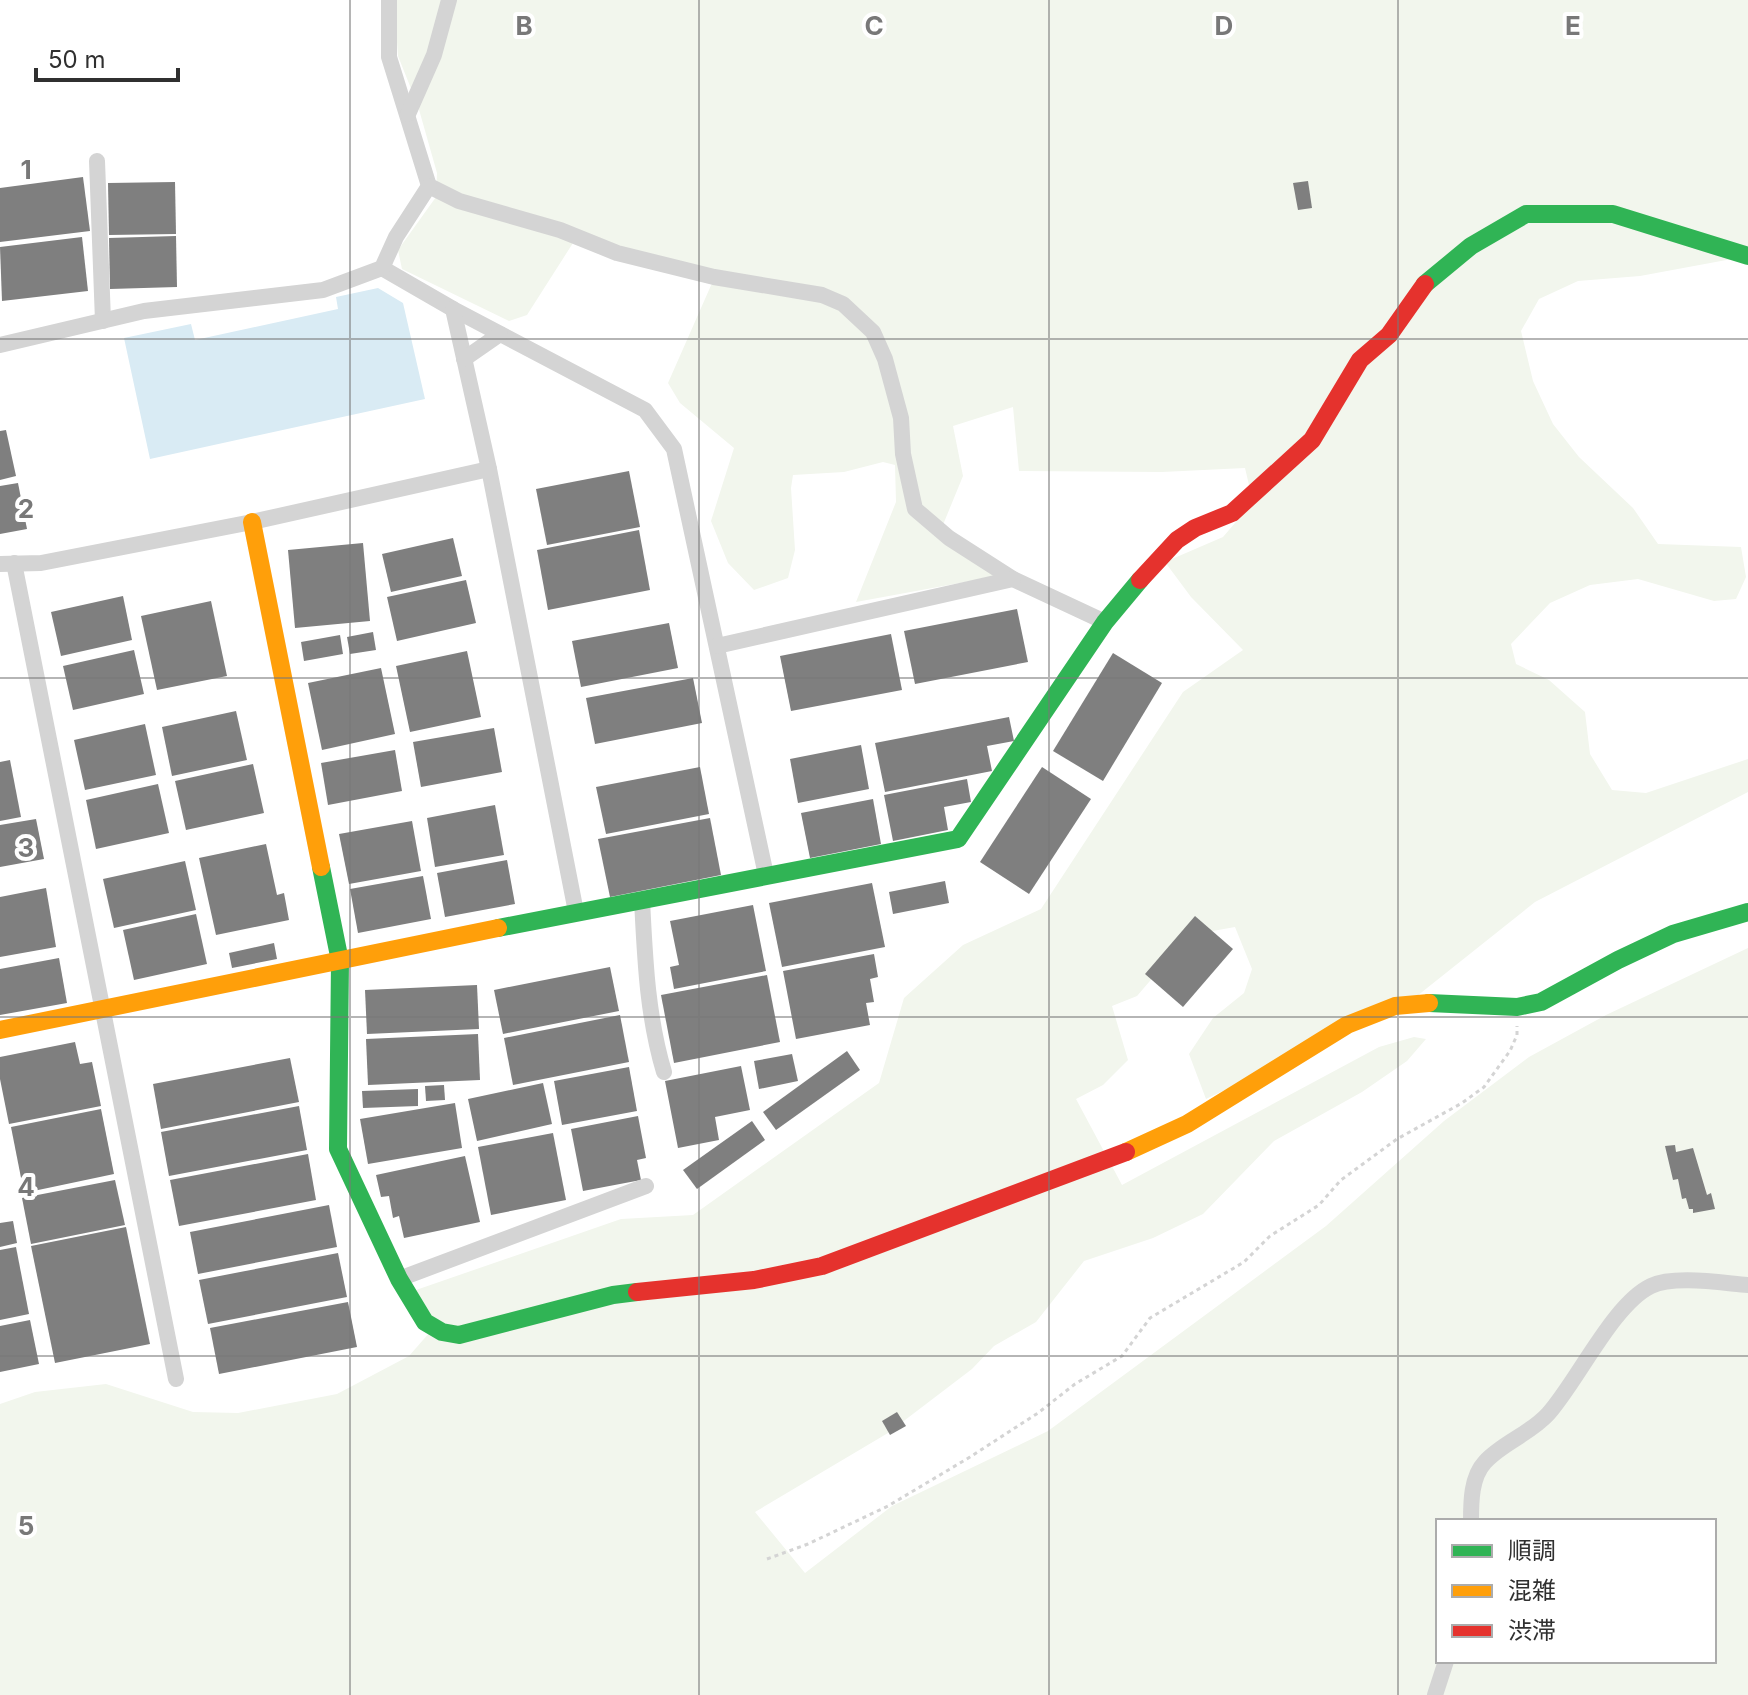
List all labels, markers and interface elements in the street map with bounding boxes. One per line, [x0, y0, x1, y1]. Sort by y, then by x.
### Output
text: B [515, 10, 533, 41]
text: C [864, 10, 884, 41]
text: D [1215, 10, 1233, 41]
text: E [1565, 10, 1581, 41]
scale bar [36, 32, 178, 82]
text: 50 m [48, 45, 106, 74]
text: 1 [20, 154, 32, 185]
text: 2 [18, 493, 34, 524]
text: 3 [18, 832, 34, 863]
text: 4 [17, 1171, 35, 1202]
text: 5 [18, 1510, 34, 1541]
legend [1436, 1519, 1716, 1663]
text: 順調 [1508, 1536, 1556, 1565]
text: 混雑 [1508, 1576, 1556, 1605]
text: 渋滞 [1508, 1616, 1556, 1645]

